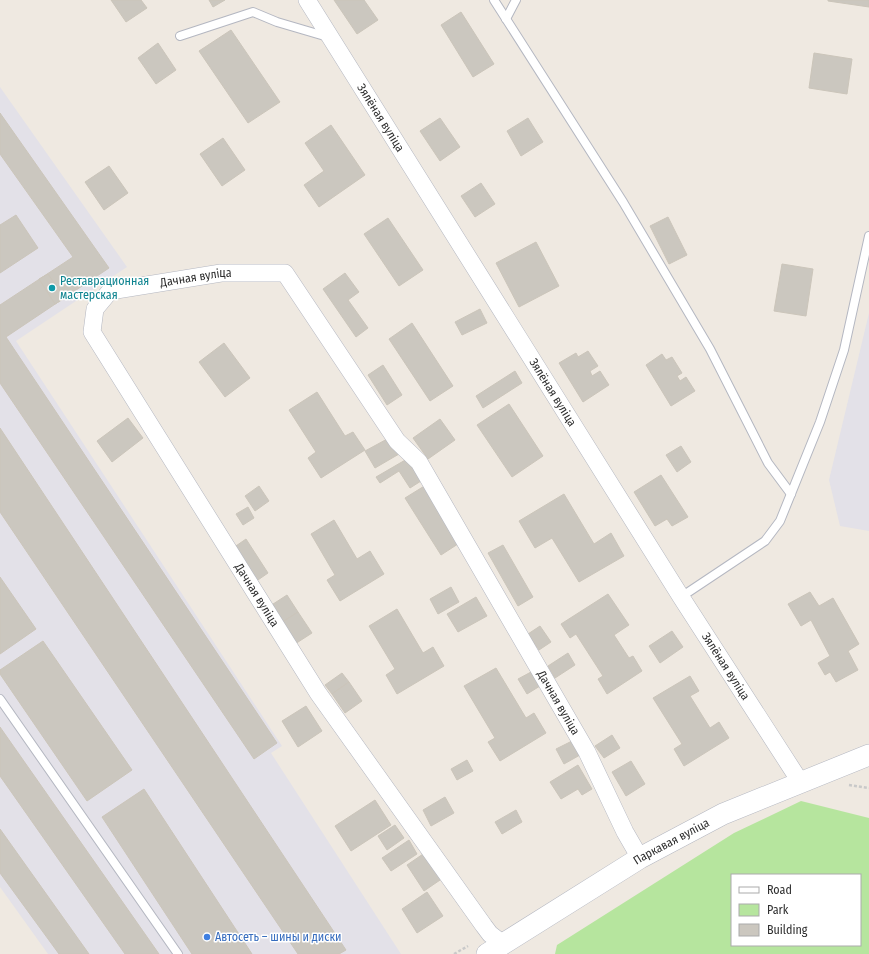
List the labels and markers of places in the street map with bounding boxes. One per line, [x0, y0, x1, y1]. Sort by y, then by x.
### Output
place label: Реставрационная мастерская [60, 274, 149, 302]
marker: Реставрационная мастерская [47, 283, 57, 293]
place label: Автосеть – шины и диски [215, 930, 342, 944]
marker: Автосеть – шины и диски [202, 932, 212, 942]

